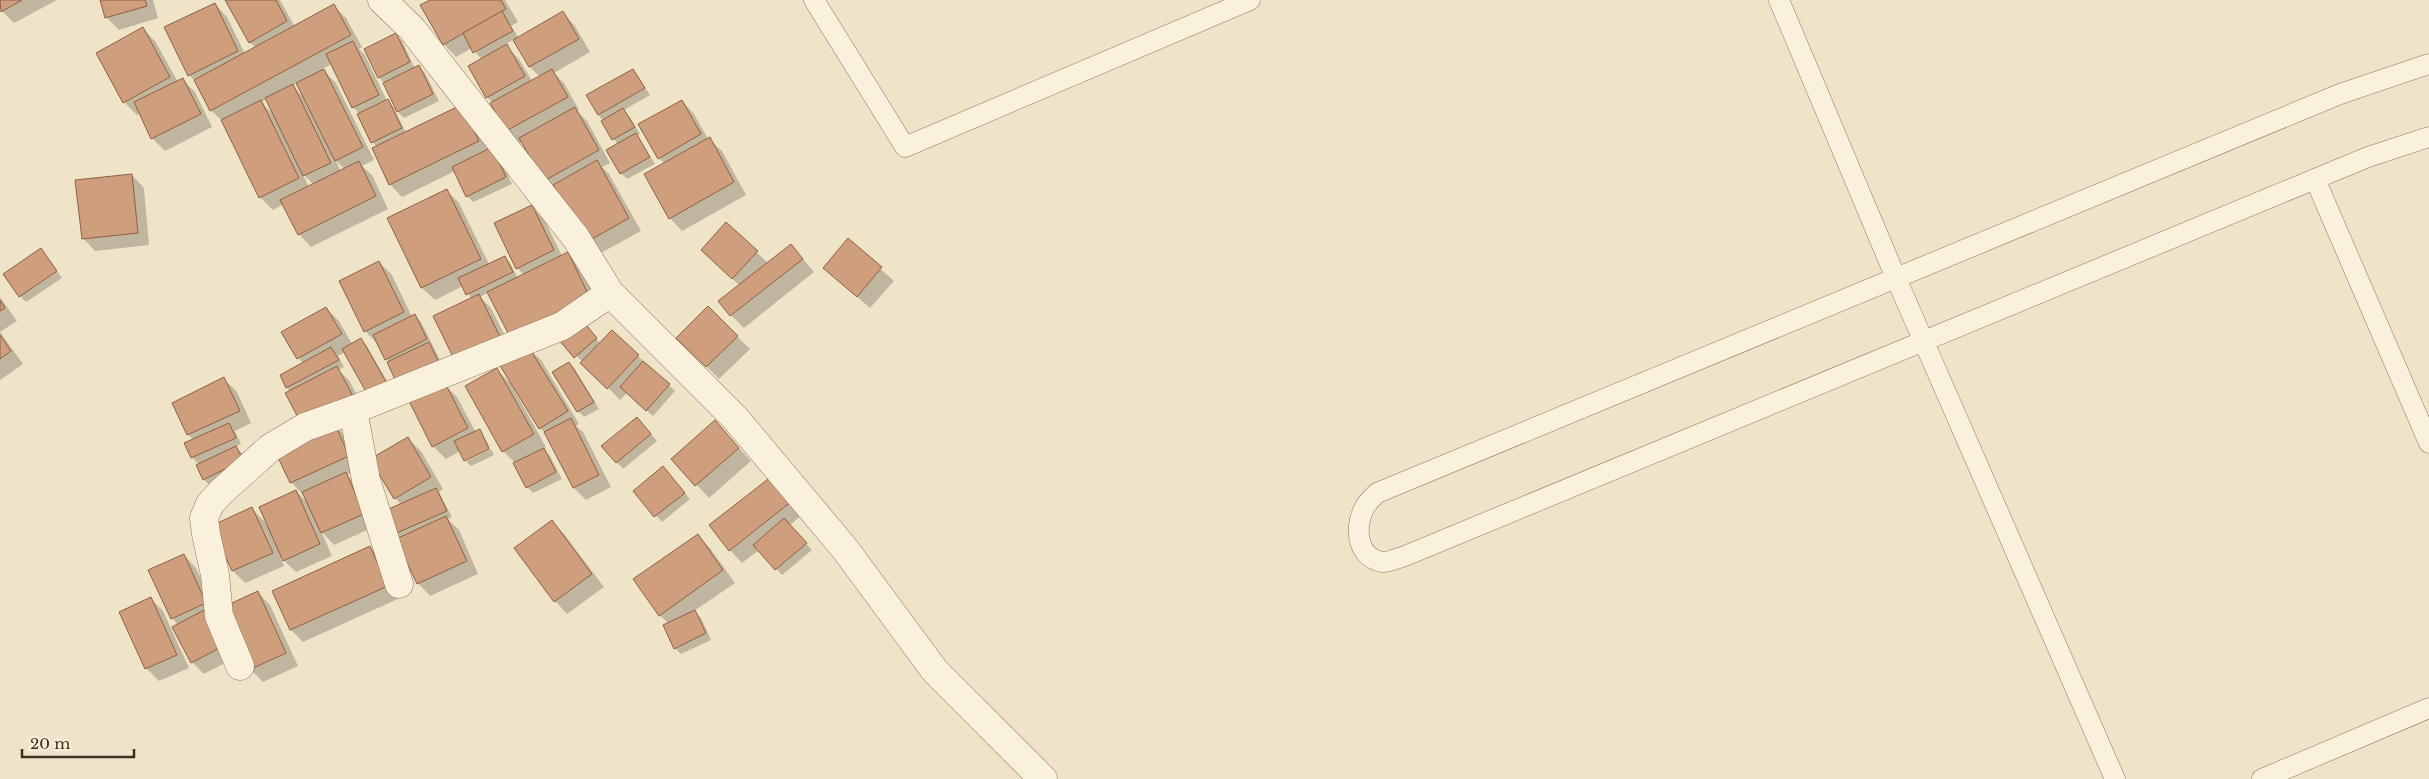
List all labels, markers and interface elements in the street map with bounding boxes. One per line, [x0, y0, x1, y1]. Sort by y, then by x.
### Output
scale bar [22, 726, 135, 758]
text: 20 m [30, 734, 70, 753]

